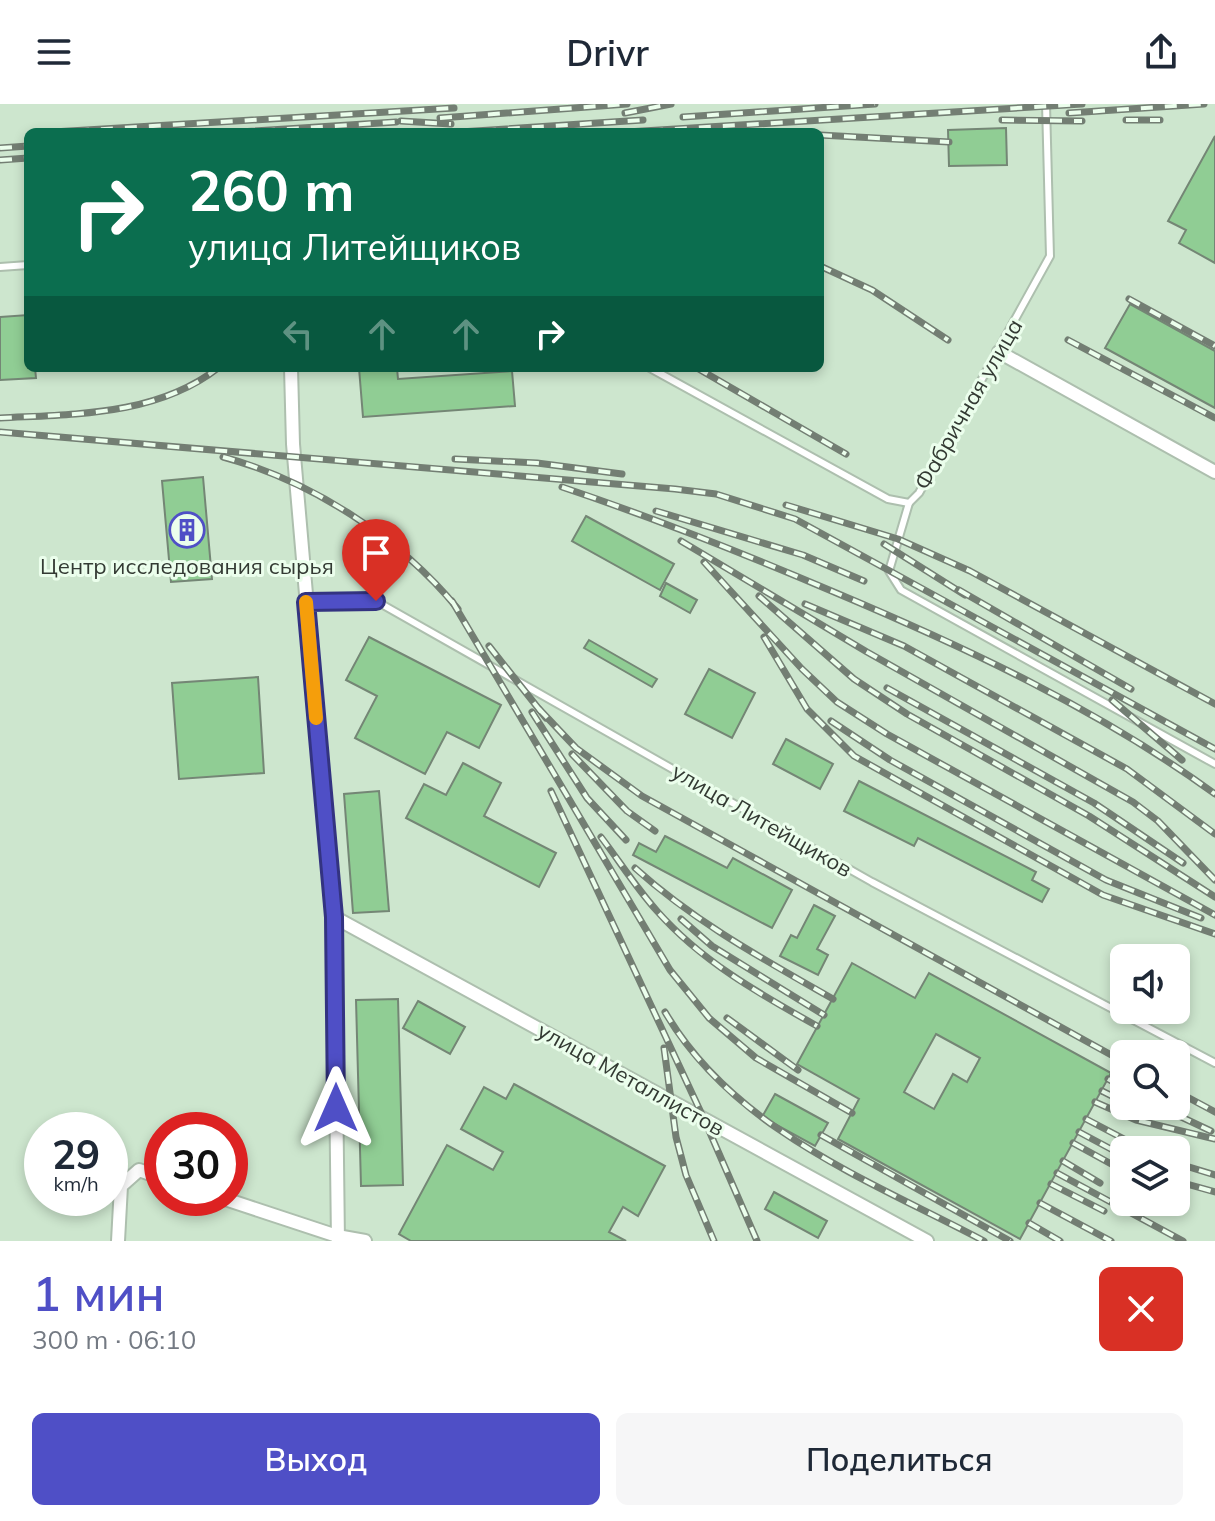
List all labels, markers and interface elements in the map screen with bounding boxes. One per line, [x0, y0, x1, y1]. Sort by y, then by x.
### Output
icon: menu [32, 30, 76, 74]
text: Drivr [566, 30, 649, 75]
icon: share [1139, 30, 1183, 74]
text: 260 m [188, 155, 355, 225]
icon: right [56, 160, 160, 264]
text: улица Литейщиков [188, 224, 521, 269]
icon: left [276, 312, 320, 356]
icon: ahead [360, 312, 404, 356]
icon: ahead [444, 312, 488, 356]
icon: right [528, 312, 572, 356]
street label: Фабричная улица [908, 314, 1028, 494]
building icon: Центр исследования сырья [168, 511, 206, 549]
pin [342, 519, 410, 601]
icon: arrive [354, 531, 398, 575]
place label: Центр исследования сырья [40, 552, 334, 580]
street label: улица Литейщиков [667, 757, 857, 883]
map controls [1110, 944, 1190, 1216]
button: sound [1110, 944, 1190, 1024]
street label: улица Металлистов [533, 1016, 729, 1142]
button: search [1110, 1040, 1190, 1120]
position arrow [294, 1066, 378, 1150]
speed limit sign: 30 [144, 1112, 248, 1216]
text: 29 [52, 1129, 100, 1179]
button: layers [1110, 1136, 1190, 1216]
text: km/h [53, 1171, 99, 1196]
text: 1 мин [32, 1263, 165, 1323]
button: close [1099, 1267, 1183, 1351]
text: 300 m · 06:10 [32, 1323, 196, 1356]
button: Выход [32, 1413, 600, 1505]
button: Поделиться [616, 1413, 1183, 1505]

